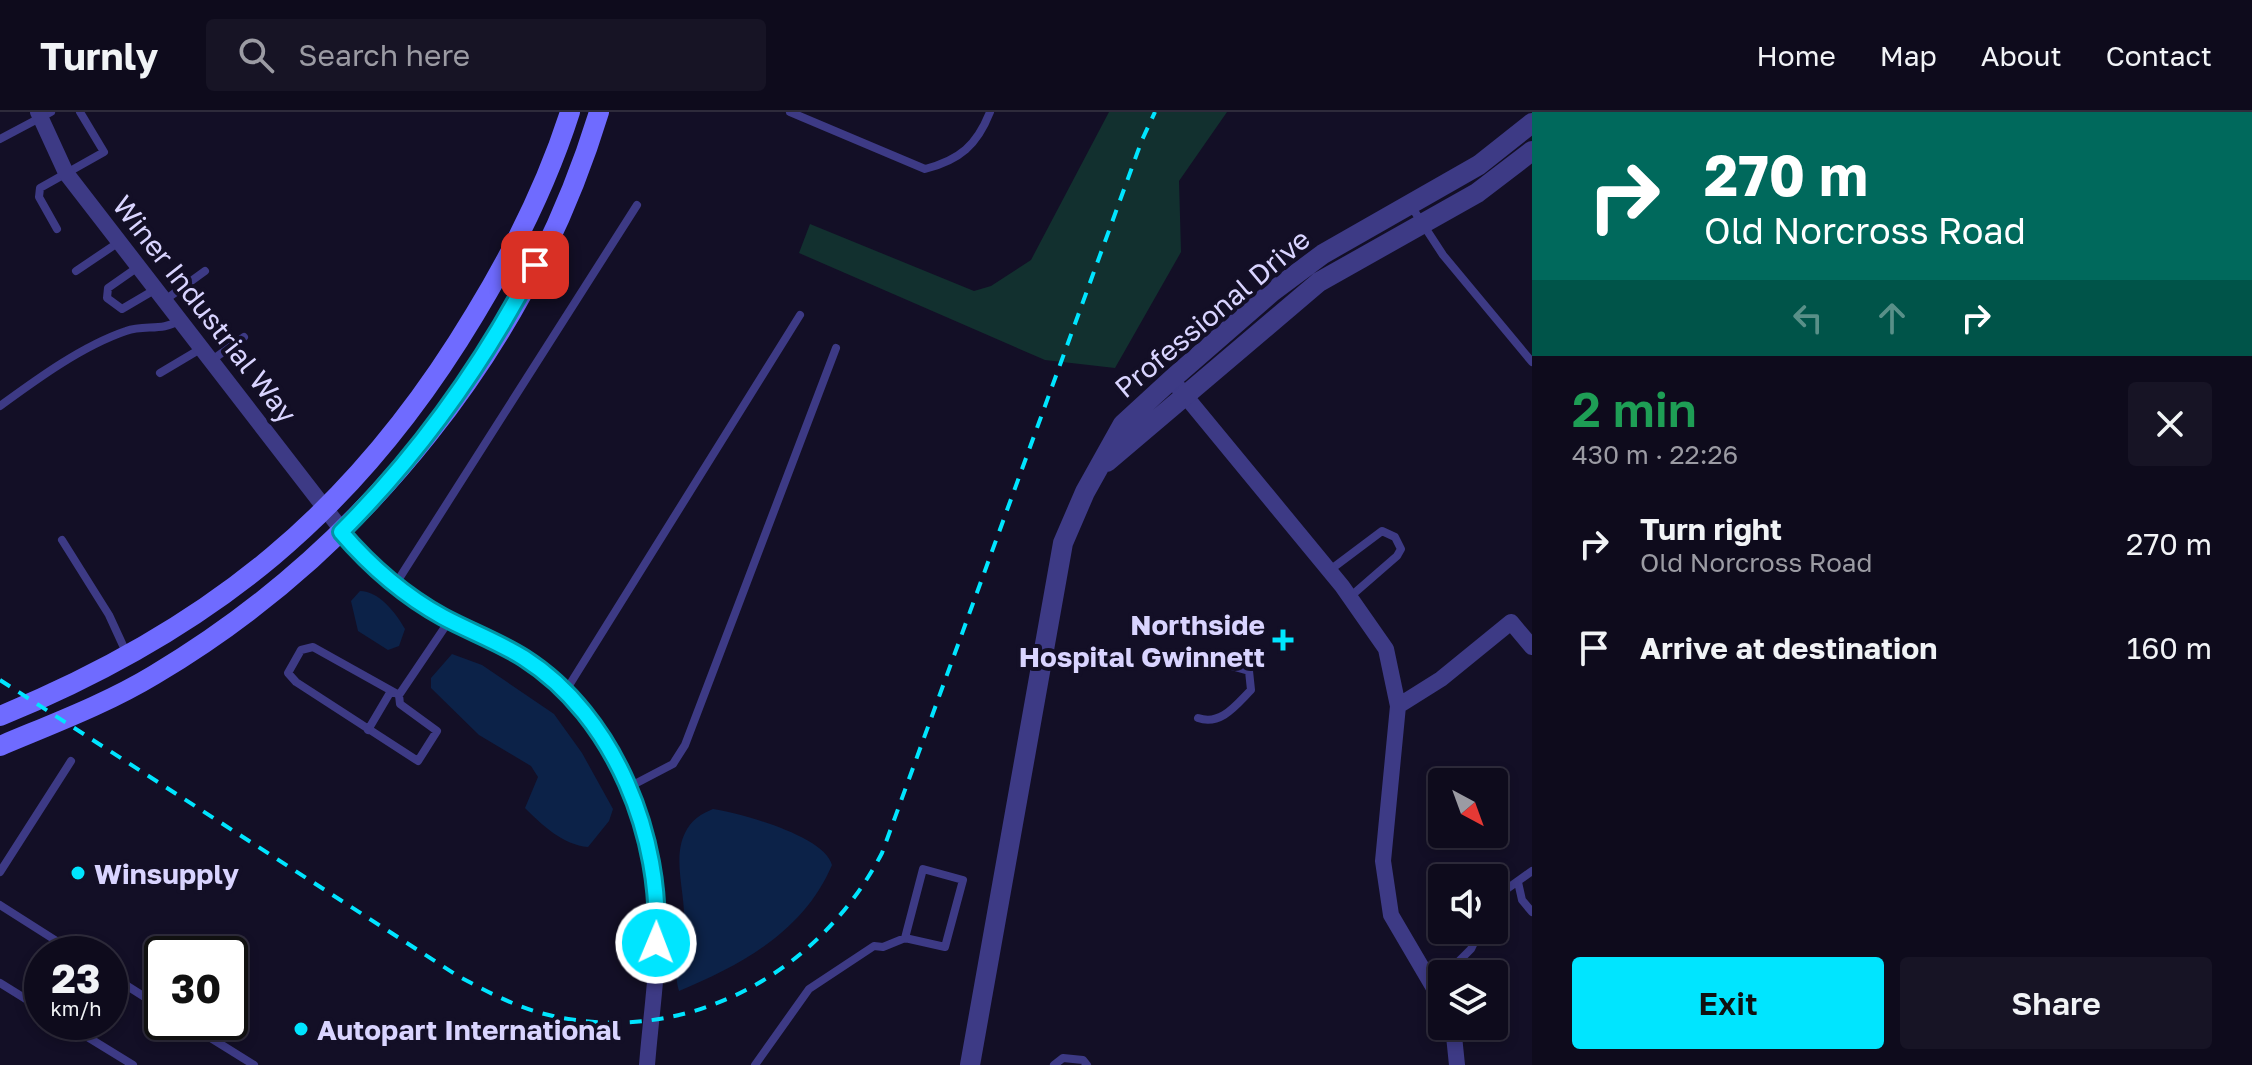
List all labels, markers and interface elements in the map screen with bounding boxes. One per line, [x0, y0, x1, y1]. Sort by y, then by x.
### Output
search box [206, 19, 766, 91]
text: Turnly [40, 33, 158, 78]
icon: search [234, 33, 278, 77]
text: Search here [298, 37, 470, 73]
text: Home [1757, 39, 1836, 72]
text: Map [1880, 39, 1937, 72]
text: About [1981, 39, 2062, 72]
text: Contact [2106, 39, 2212, 72]
text: 270 m [1704, 141, 1868, 208]
icon: right [1572, 144, 1676, 248]
street label: Winer Industrial Way [106, 189, 304, 429]
text: Old Norcross Road [1704, 209, 2026, 252]
street label: Professional Drive [1108, 222, 1316, 404]
pin [501, 231, 569, 299]
icon: arrive [513, 243, 557, 287]
icon: left [1786, 296, 1830, 340]
icon: ahead [1870, 296, 1914, 340]
icon: right [1954, 296, 1998, 340]
text: 2 min [1572, 380, 1697, 438]
button: close [2128, 382, 2212, 466]
text: 430 m · 22:26 [1572, 439, 1738, 470]
text: Turn right [1640, 511, 1782, 547]
icon: right [1572, 522, 1616, 566]
text: 270 m [2126, 526, 2212, 562]
text: Old Norcross Road [1640, 547, 1872, 578]
place label: Northside Hospital Gwinnett [1019, 608, 1265, 673]
icon: arrive [1572, 626, 1616, 670]
marker: Northside Hospital Gwinnett [1272, 629, 1294, 651]
text: Arrive at destination [1640, 630, 1937, 666]
text: 160 m [2127, 630, 2212, 666]
north arrow [1428, 768, 1508, 848]
map controls [1428, 768, 1508, 1040]
place label: Winsupply [94, 857, 239, 890]
marker: Winsupply [69, 864, 87, 882]
button: sound [1428, 864, 1508, 944]
position arrow [614, 901, 698, 985]
speed limit sign: 30 [144, 936, 248, 1040]
text: 23 [52, 954, 100, 1002]
button: Exit [1572, 957, 1884, 1049]
button: Share [1900, 957, 2212, 1049]
button: layers [1428, 960, 1508, 1040]
text: km/h [51, 996, 101, 1020]
place label: Autopart International [317, 1013, 621, 1046]
marker: Autopart International [292, 1020, 310, 1038]

